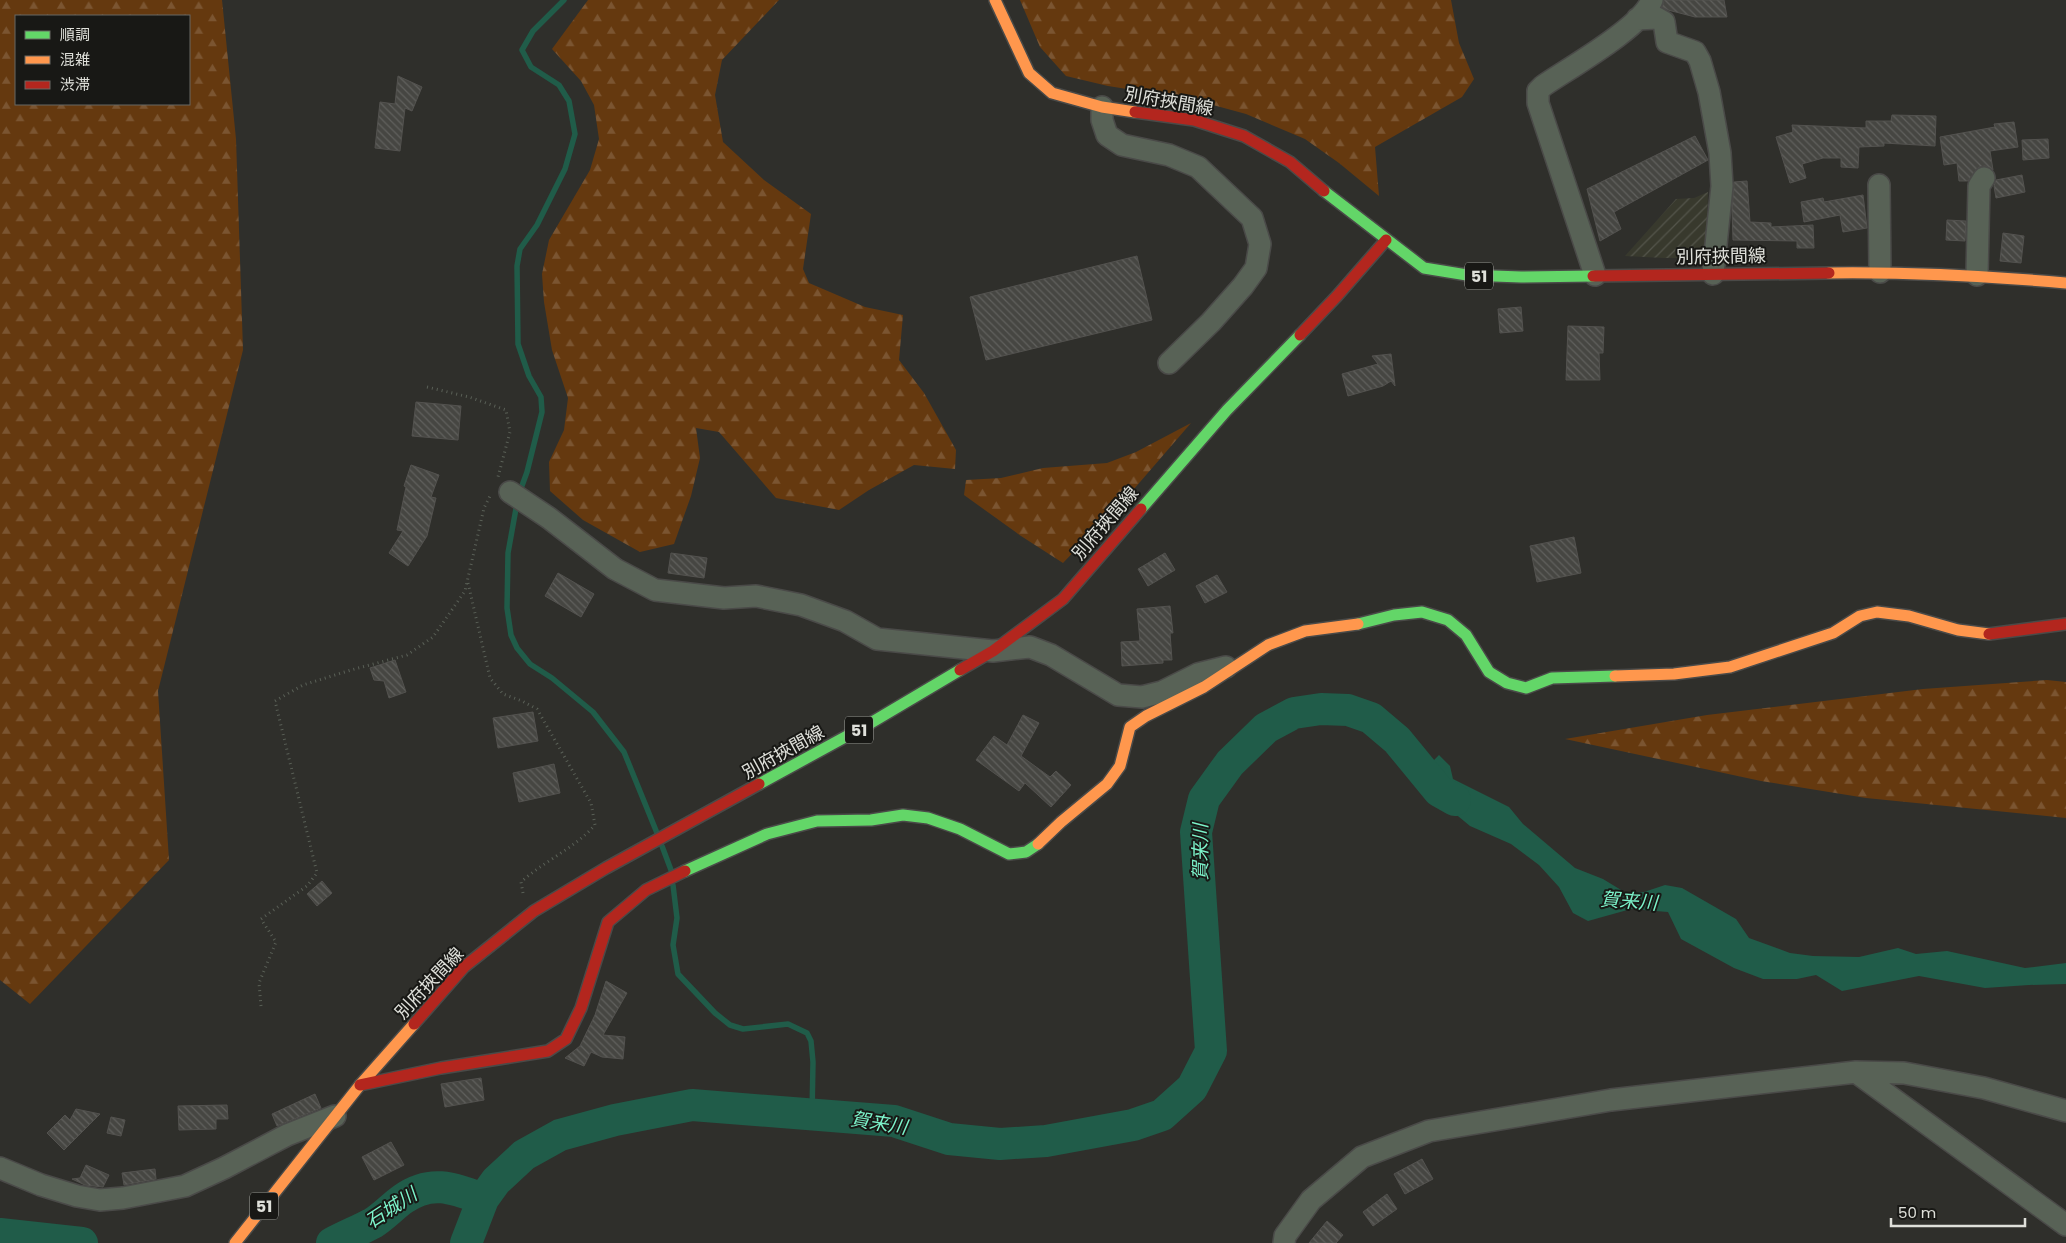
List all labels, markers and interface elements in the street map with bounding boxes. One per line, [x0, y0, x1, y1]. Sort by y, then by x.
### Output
legend [15, 15, 190, 105]
text: 順調 [60, 24, 90, 45]
text: 混雑 [60, 49, 90, 70]
text: 渋滞 [60, 74, 90, 95]
street label: 別府挾間線 [1123, 81, 1215, 121]
street label: 別府挾間線 [1676, 243, 1766, 269]
road number: 51 [1465, 262, 1493, 290]
street label: 別府挾間線 [1066, 481, 1144, 565]
road number: 51 [845, 716, 873, 744]
street label: 別府挾間線 [738, 719, 828, 785]
water label: 賀来川 [1187, 822, 1214, 881]
water label: 賀来川 [1600, 886, 1660, 917]
street label: 別府挾間線 [389, 942, 469, 1024]
water label: 賀来川 [849, 1105, 911, 1141]
water label: 石城川 [360, 1180, 424, 1235]
road number: 51 [250, 1192, 278, 1220]
scale bar [1891, 1196, 2025, 1228]
text: 50 m [1898, 1202, 1936, 1223]

